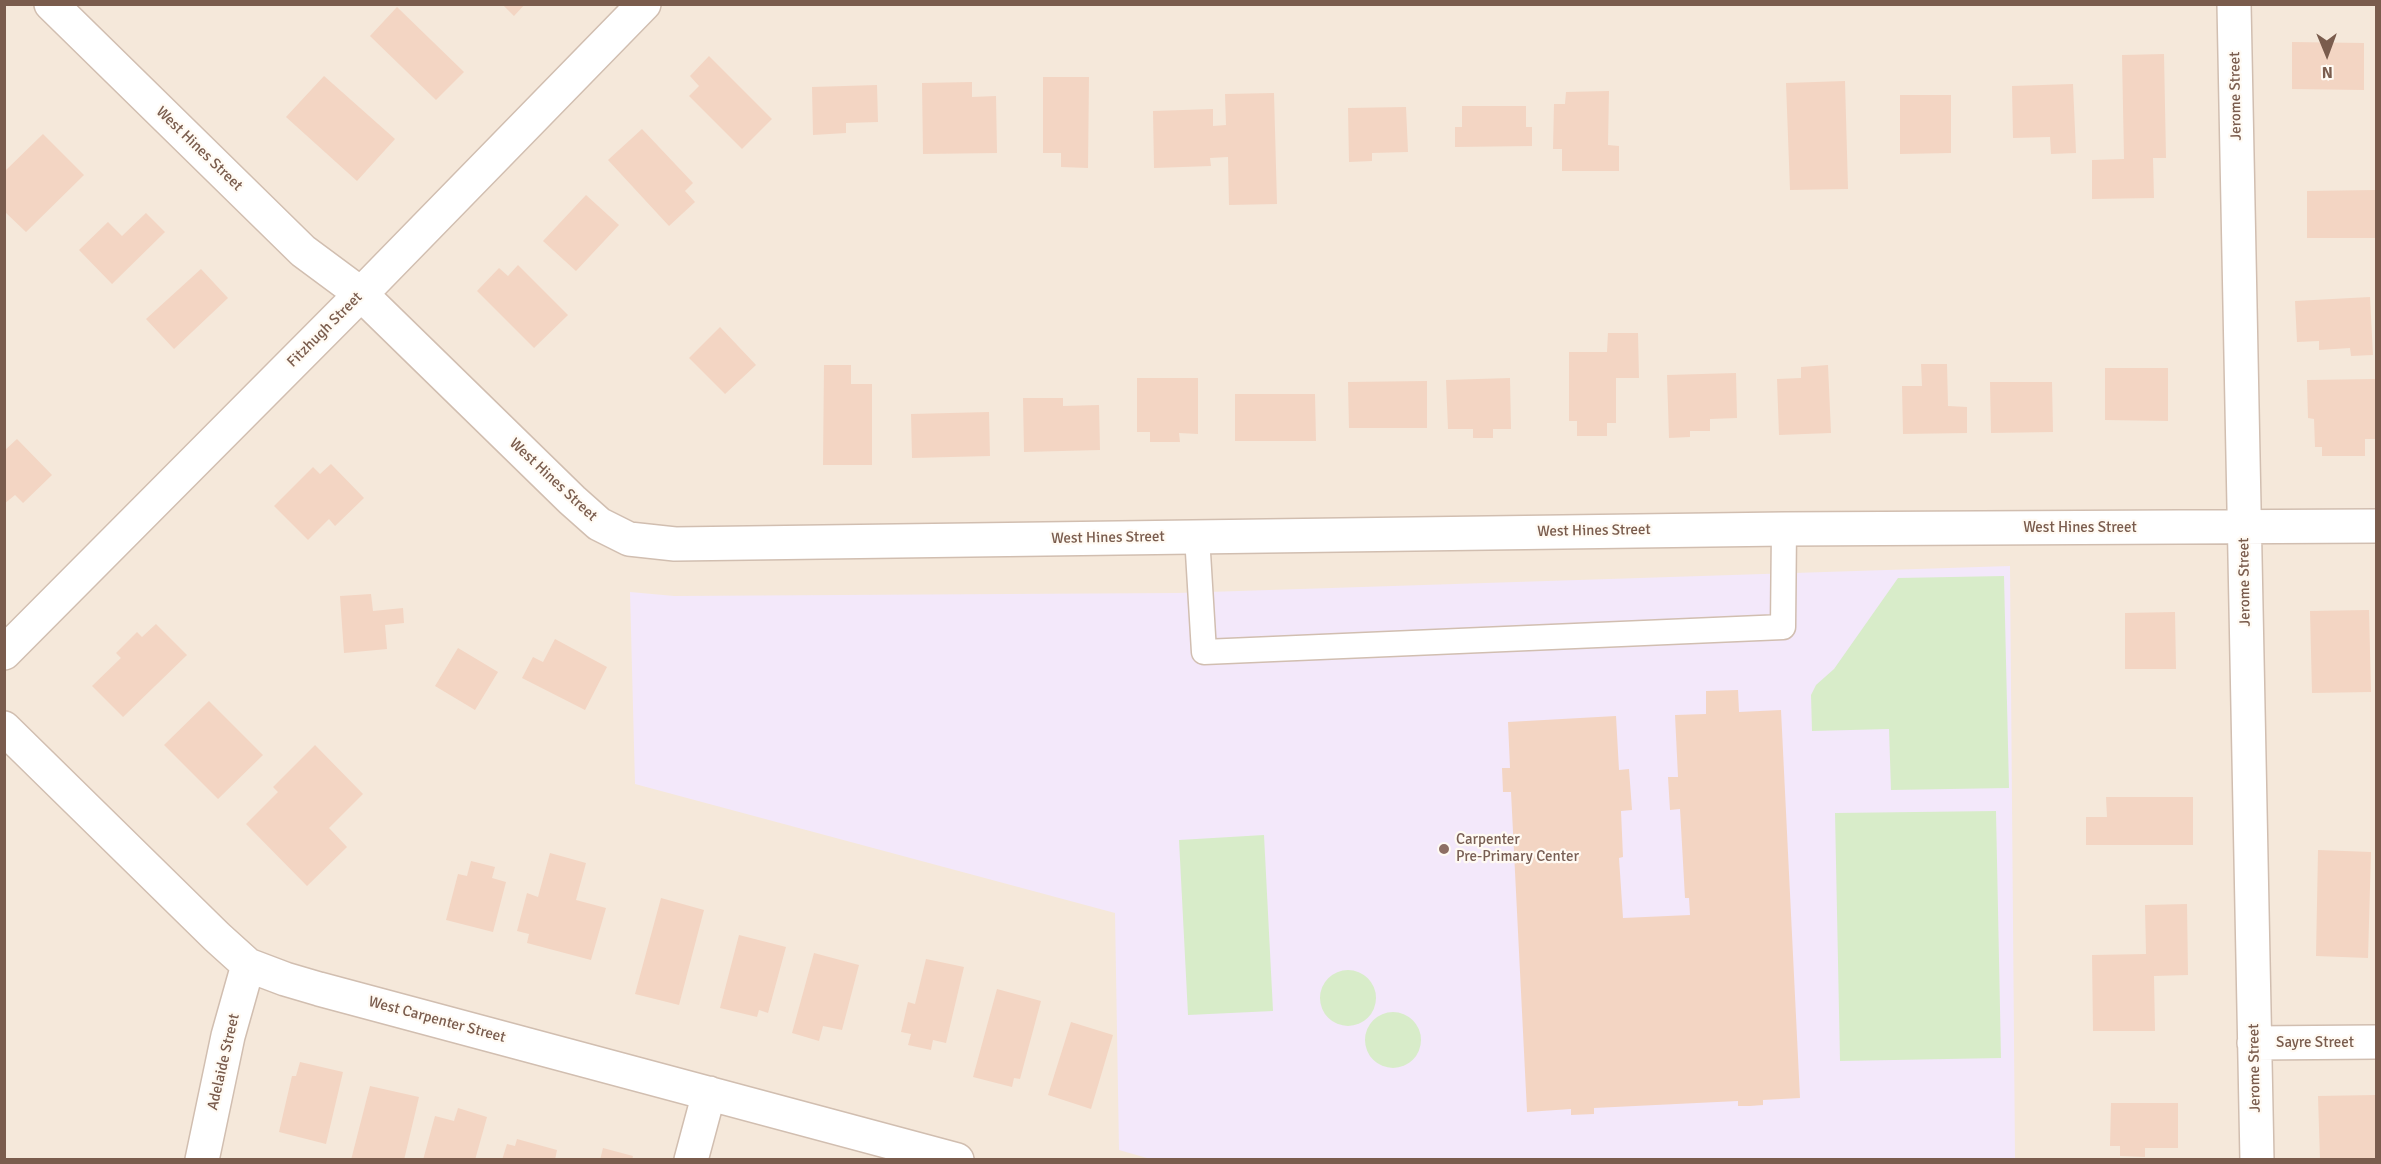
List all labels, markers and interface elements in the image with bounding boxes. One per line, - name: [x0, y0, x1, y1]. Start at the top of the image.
- north arrow: [2297, 24, 2357, 84]
- street label: Jerome Street: [2226, 51, 2246, 141]
- text: N: [2322, 62, 2333, 82]
- street label: West Hines Street: [152, 103, 246, 195]
- street label: Fitzhugh Street: [284, 289, 366, 371]
- street label: West Hines Street: [505, 435, 601, 525]
- street label: West Hines Street: [2023, 519, 2137, 537]
- street label: West Hines Street: [1537, 521, 1651, 541]
- street label: West Hines Street: [1051, 528, 1165, 548]
- street label: Jerome Street: [2235, 537, 2255, 627]
- place label: Carpenter Pre-Primary Center: [1456, 831, 1579, 866]
- marker: Carpenter Pre-Primary Center: [1437, 842, 1451, 856]
- street label: West Carpenter Street: [367, 993, 507, 1047]
- street label: Adelaide Street: [204, 1012, 244, 1112]
- street label: Jerome Street: [2245, 1023, 2265, 1113]
- street label: Sayre Street: [2276, 1034, 2354, 1052]

